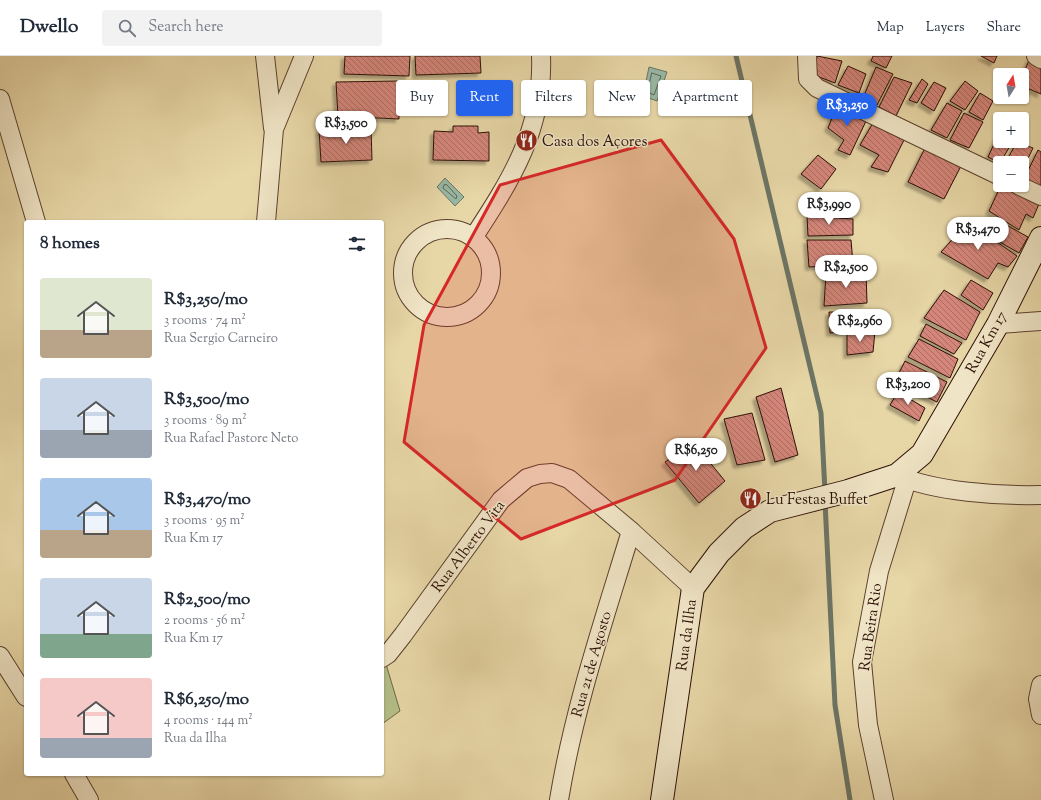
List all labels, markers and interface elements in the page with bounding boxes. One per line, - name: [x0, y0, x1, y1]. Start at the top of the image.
- search box: [102, 10, 382, 46]
- text: Dwello: [20, 14, 78, 41]
- icon: search: [116, 17, 138, 39]
- text: Search here: [148, 17, 224, 38]
- text: Map: [877, 18, 904, 38]
- text: Layers: [926, 18, 964, 38]
- text: Share: [986, 18, 1021, 38]
- north arrow: [993, 68, 1029, 104]
- map controls: [993, 68, 1029, 192]
- chip: Buy: [396, 80, 448, 116]
- chip: Rent: [456, 80, 513, 116]
- chip: Filters: [521, 80, 586, 116]
- chip: New: [594, 80, 650, 116]
- chip: Apartment: [658, 80, 752, 116]
- pin: R$3,250: [810, 93, 884, 127]
- text: R$3,250: [826, 97, 868, 115]
- pin: R$3,500: [309, 111, 383, 145]
- button: +: [993, 112, 1029, 148]
- text: R$3,500: [324, 115, 368, 133]
- restaurant icon: Casa dos Açores: [514, 128, 540, 154]
- place label: Casa dos Açores: [542, 132, 647, 153]
- button: −: [993, 156, 1029, 192]
- pin: R$3,990: [792, 192, 866, 226]
- text: R$3,990: [807, 196, 851, 214]
- pin: R$3,470: [941, 217, 1015, 251]
- text: R$3,470: [956, 221, 1000, 239]
- text: 8 homes: [40, 232, 100, 256]
- icon: filters: [346, 233, 368, 255]
- pin: R$2,500: [809, 255, 883, 289]
- text: R$2,500: [824, 259, 868, 277]
- text: R$3,250/mo: [164, 288, 248, 312]
- icon: home: [72, 294, 120, 342]
- street label: Rua Km 17: [962, 307, 1013, 378]
- pin: R$2,960: [823, 309, 897, 343]
- text: 3 rooms · 74 m²: [164, 312, 246, 330]
- text: R$2,960: [838, 313, 883, 331]
- text: Rua Sergio Carneiro: [164, 330, 278, 348]
- pin: R$3,200: [871, 372, 945, 406]
- text: R$3,200: [886, 376, 930, 394]
- text: R$3,500/mo: [164, 388, 249, 412]
- icon: home: [72, 394, 120, 442]
- text: 3 rooms · 89 m²: [164, 412, 247, 430]
- text: Rua Rafael Pastore Neto: [164, 430, 298, 448]
- pin: R$6,250: [659, 438, 733, 472]
- text: R$6,250: [674, 442, 718, 460]
- restaurant icon: Lu Festas Buffet: [737, 486, 763, 512]
- text: R$3,470/mo: [164, 488, 251, 512]
- place label: Lu Festas Buffet: [766, 490, 868, 511]
- icon: home: [72, 494, 120, 542]
- street label: Rua Alberto Vita: [428, 496, 511, 597]
- text: 3 rooms · 95 m²: [164, 512, 245, 530]
- text: Rua Km 17: [164, 530, 223, 548]
- street label: Rua Beira Rio: [855, 582, 888, 673]
- text: R$2,500/mo: [164, 588, 250, 612]
- icon: home: [72, 594, 120, 642]
- street label: Rua da Ilha: [672, 598, 703, 673]
- street label: Rua 21 de Agosto: [567, 609, 618, 720]
- text: 2 rooms · 56 m²: [164, 612, 245, 630]
- text: Rua Km 17: [164, 630, 223, 648]
- text: R$6,250/mo: [164, 688, 249, 712]
- icon: home: [72, 694, 120, 742]
- text: 4 rooms · 144 m²: [164, 712, 253, 730]
- text: Rua da Ilha: [164, 730, 227, 748]

